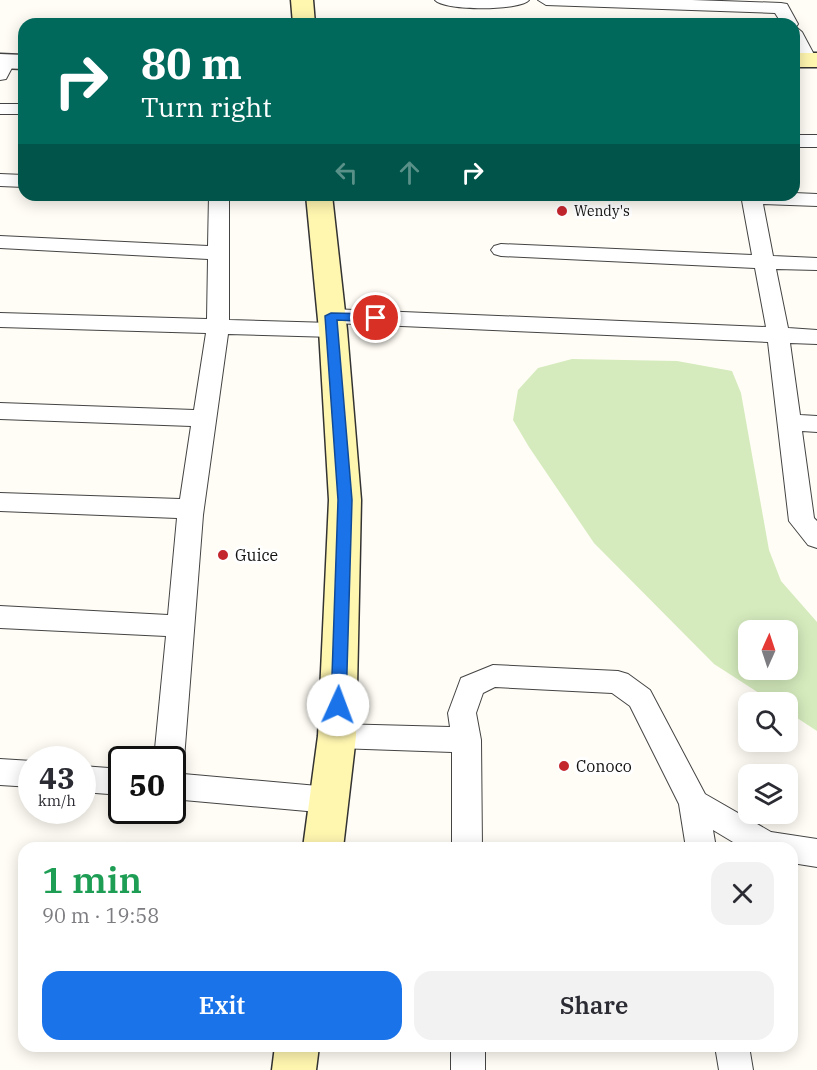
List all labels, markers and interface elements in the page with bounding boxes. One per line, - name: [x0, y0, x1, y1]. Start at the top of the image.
- text: 80 m: [141, 36, 242, 91]
- icon: right: [42, 42, 120, 120]
- text: Turn right: [141, 89, 272, 124]
- icon: left: [330, 156, 363, 189]
- icon: ahead: [393, 156, 426, 189]
- icon: right: [456, 156, 489, 189]
- place label: Wendy's: [574, 202, 630, 220]
- marker: Wendy's: [555, 204, 569, 218]
- pin: [350, 292, 401, 343]
- icon: arrive: [359, 301, 392, 334]
- place label: Guice: [235, 545, 278, 565]
- marker: Guice: [216, 548, 230, 562]
- north arrow: [738, 620, 798, 680]
- map controls: [738, 620, 798, 824]
- position arrow: [306, 673, 370, 737]
- button: search: [738, 692, 798, 752]
- speed limit sign: 50: [108, 746, 186, 824]
- place label: Conoco: [576, 756, 632, 776]
- text: 43: [39, 758, 75, 797]
- marker: Conoco: [557, 759, 571, 773]
- button: layers: [738, 764, 798, 824]
- text: km/h: [38, 791, 76, 810]
- text: 1 min: [42, 856, 142, 903]
- button: close: [711, 862, 774, 925]
- text: 90 m · 19:58: [42, 902, 159, 929]
- button: Exit: [42, 971, 402, 1040]
- button: Share: [414, 971, 774, 1040]

